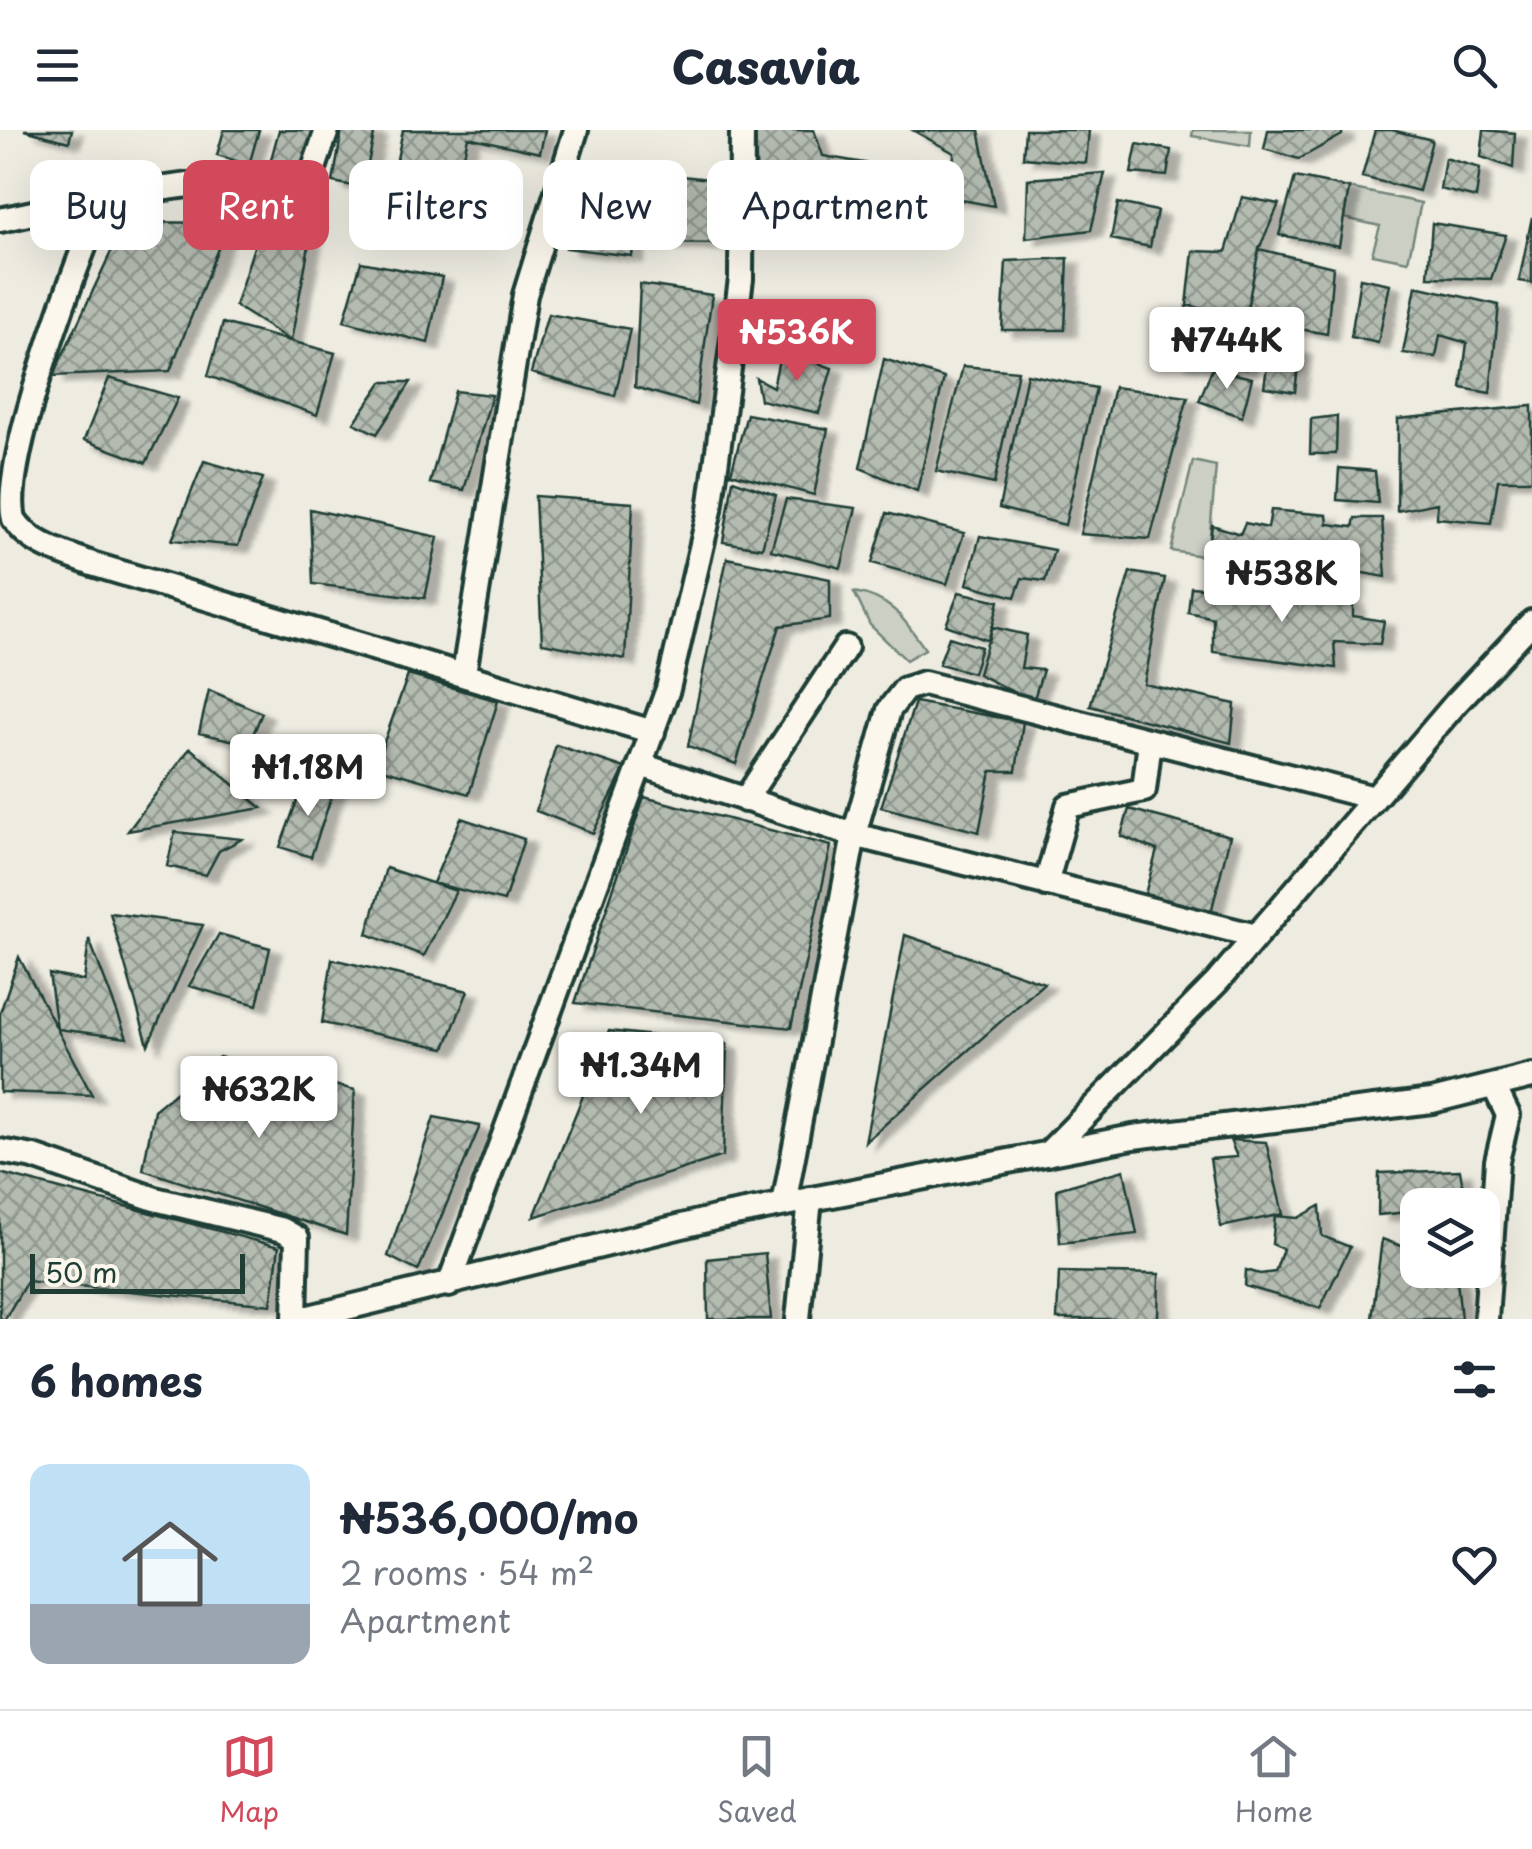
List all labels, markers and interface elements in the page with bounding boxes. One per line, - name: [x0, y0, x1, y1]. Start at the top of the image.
- text: Casavia: [672, 31, 860, 99]
- icon: menu: [30, 38, 85, 93]
- icon: search: [1447, 38, 1502, 93]
- chip: Buy: [30, 160, 163, 250]
- chip: Rent: [183, 160, 329, 250]
- chip: Filters: [349, 160, 523, 250]
- chip: New: [543, 160, 687, 250]
- chip: Apartment: [707, 160, 964, 250]
- pin: ₦536K: [727, 299, 867, 384]
- text: ₦536K: [740, 307, 854, 355]
- pin: ₦744K: [1157, 307, 1297, 392]
- text: ₦744K: [1171, 315, 1283, 363]
- pin: ₦538K: [1212, 540, 1352, 625]
- text: ₦538K: [1226, 548, 1338, 596]
- pin: ₦1.18M: [227, 734, 389, 819]
- text: ₦1.18M: [252, 742, 364, 790]
- pin: ₦1.34M: [560, 1032, 722, 1117]
- text: ₦1.34M: [580, 1040, 702, 1088]
- pin: ₦632K: [189, 1056, 329, 1141]
- text: ₦632K: [202, 1064, 316, 1112]
- map controls: [1400, 1188, 1500, 1288]
- button: layers: [1400, 1188, 1500, 1288]
- scale bar: [30, 1249, 245, 1294]
- text: 50 m: [45, 1250, 118, 1293]
- text: 6 homes: [30, 1348, 203, 1411]
- icon: filters: [1447, 1352, 1502, 1407]
- text: ₦536,000/mo: [340, 1485, 638, 1548]
- icon: home: [110, 1504, 230, 1624]
- icon: heart: [1447, 1537, 1502, 1592]
- text: 2 rooms · 54 m²: [340, 1548, 594, 1596]
- text: Apartment: [340, 1596, 511, 1644]
- tab: Map: [219, 1729, 279, 1832]
- tab: Saved: [717, 1729, 797, 1832]
- tab: Home: [1235, 1729, 1313, 1832]

